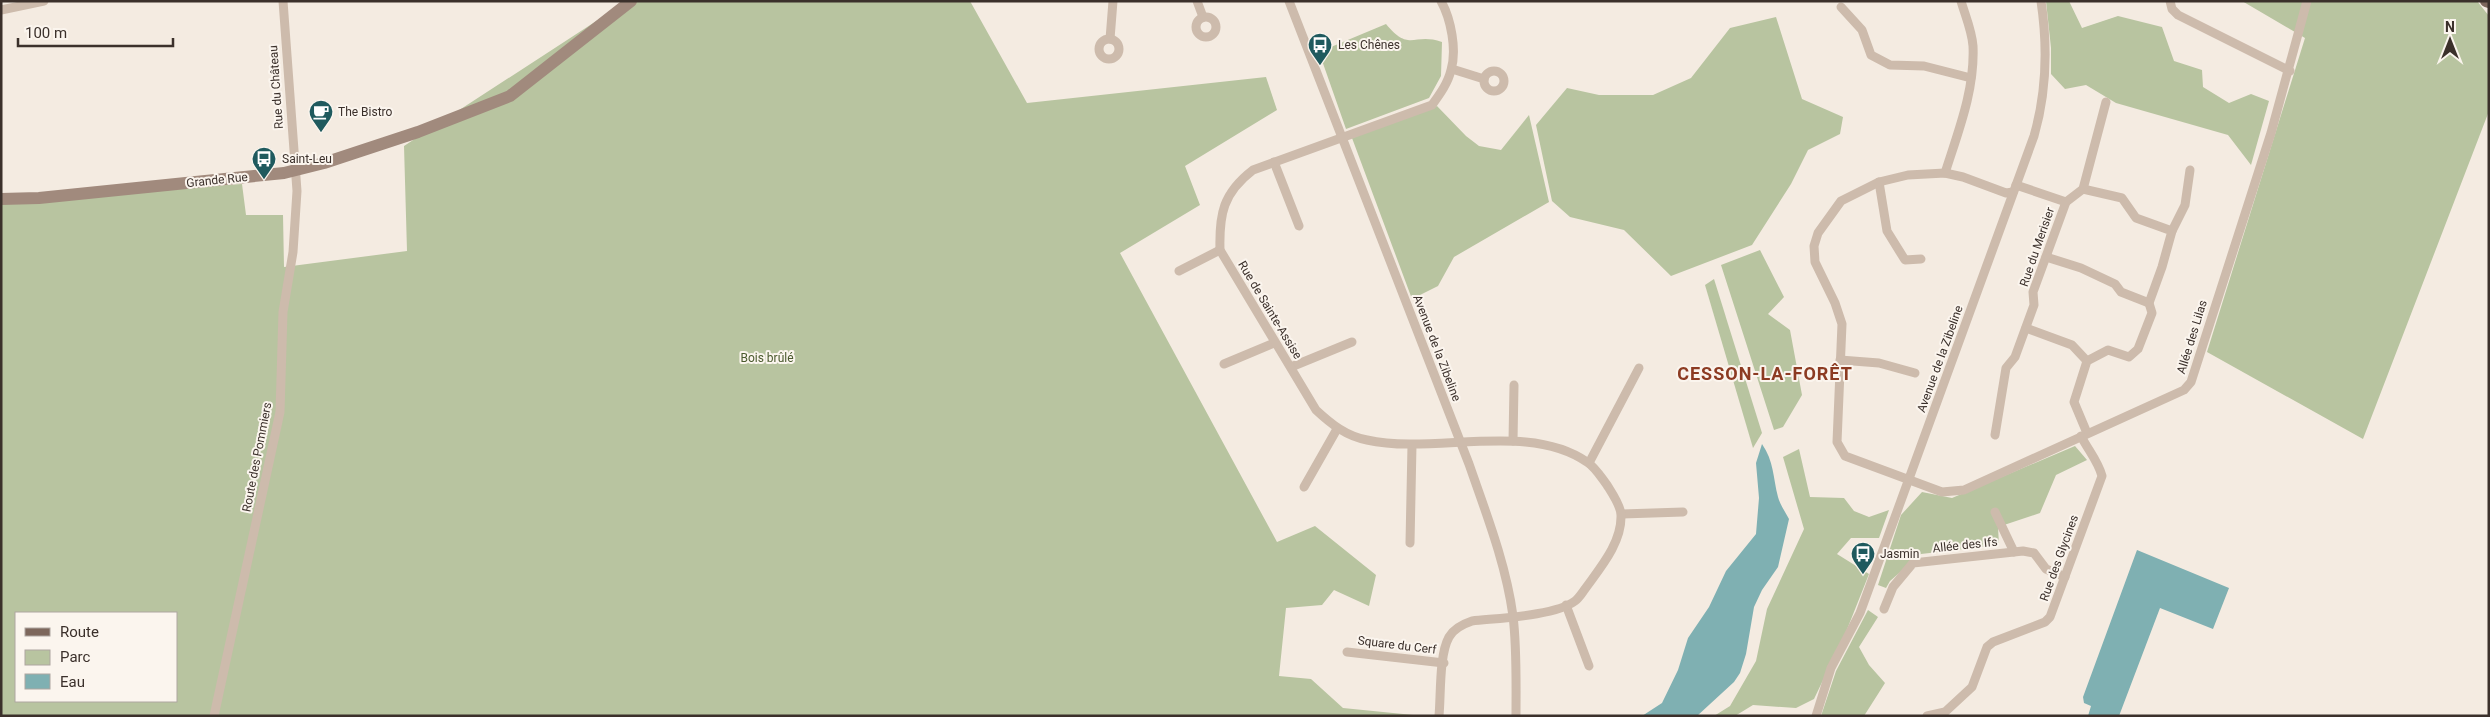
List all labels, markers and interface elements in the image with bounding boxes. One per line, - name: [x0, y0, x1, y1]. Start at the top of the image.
- scale bar: [18, 15, 172, 47]
- north arrow: [2425, 15, 2475, 65]
- text: N: [2445, 19, 2455, 35]
- text: 100 m: [25, 24, 67, 42]
- bus stop icon: Les Chênes: [1307, 32, 1333, 66]
- place label: Les Chênes: [1338, 38, 1400, 52]
- street label: Rue du Château: [266, 45, 286, 129]
- cafe icon: The Bistro: [308, 99, 334, 133]
- place label: The Bistro: [338, 105, 393, 119]
- bus stop icon: Saint-Leu: [251, 146, 277, 180]
- place label: Saint-Leu: [282, 152, 332, 166]
- street label: Grande Rue: [186, 170, 248, 190]
- street label: Rue du Merisier: [2017, 205, 2057, 289]
- street label: Rue de Sainte-Assise: [1235, 258, 1305, 362]
- street label: Avenue de la Zibeline: [1410, 293, 1464, 403]
- street label: Allée des Lilas: [2174, 298, 2210, 376]
- street label: Avenue de la Zibeline: [1914, 304, 1966, 414]
- park label: Bois brûlé: [740, 351, 794, 365]
- district label: CESSON-LA-FORÊT: [1677, 363, 1853, 384]
- street label: Route des Pommiers: [240, 401, 274, 513]
- street label: Rue des Glycines: [2037, 513, 2081, 603]
- street label: Allée des Ifs: [1932, 535, 1998, 555]
- bus stop icon: Jasmin: [1850, 541, 1876, 575]
- place label: Jasmin: [1880, 547, 1919, 561]
- legend: [15, 612, 178, 702]
- text: Route: [60, 623, 99, 641]
- street label: Square du Cerf: [1357, 633, 1438, 657]
- text: Parc: [60, 648, 90, 666]
- text: Eau: [60, 673, 85, 691]

